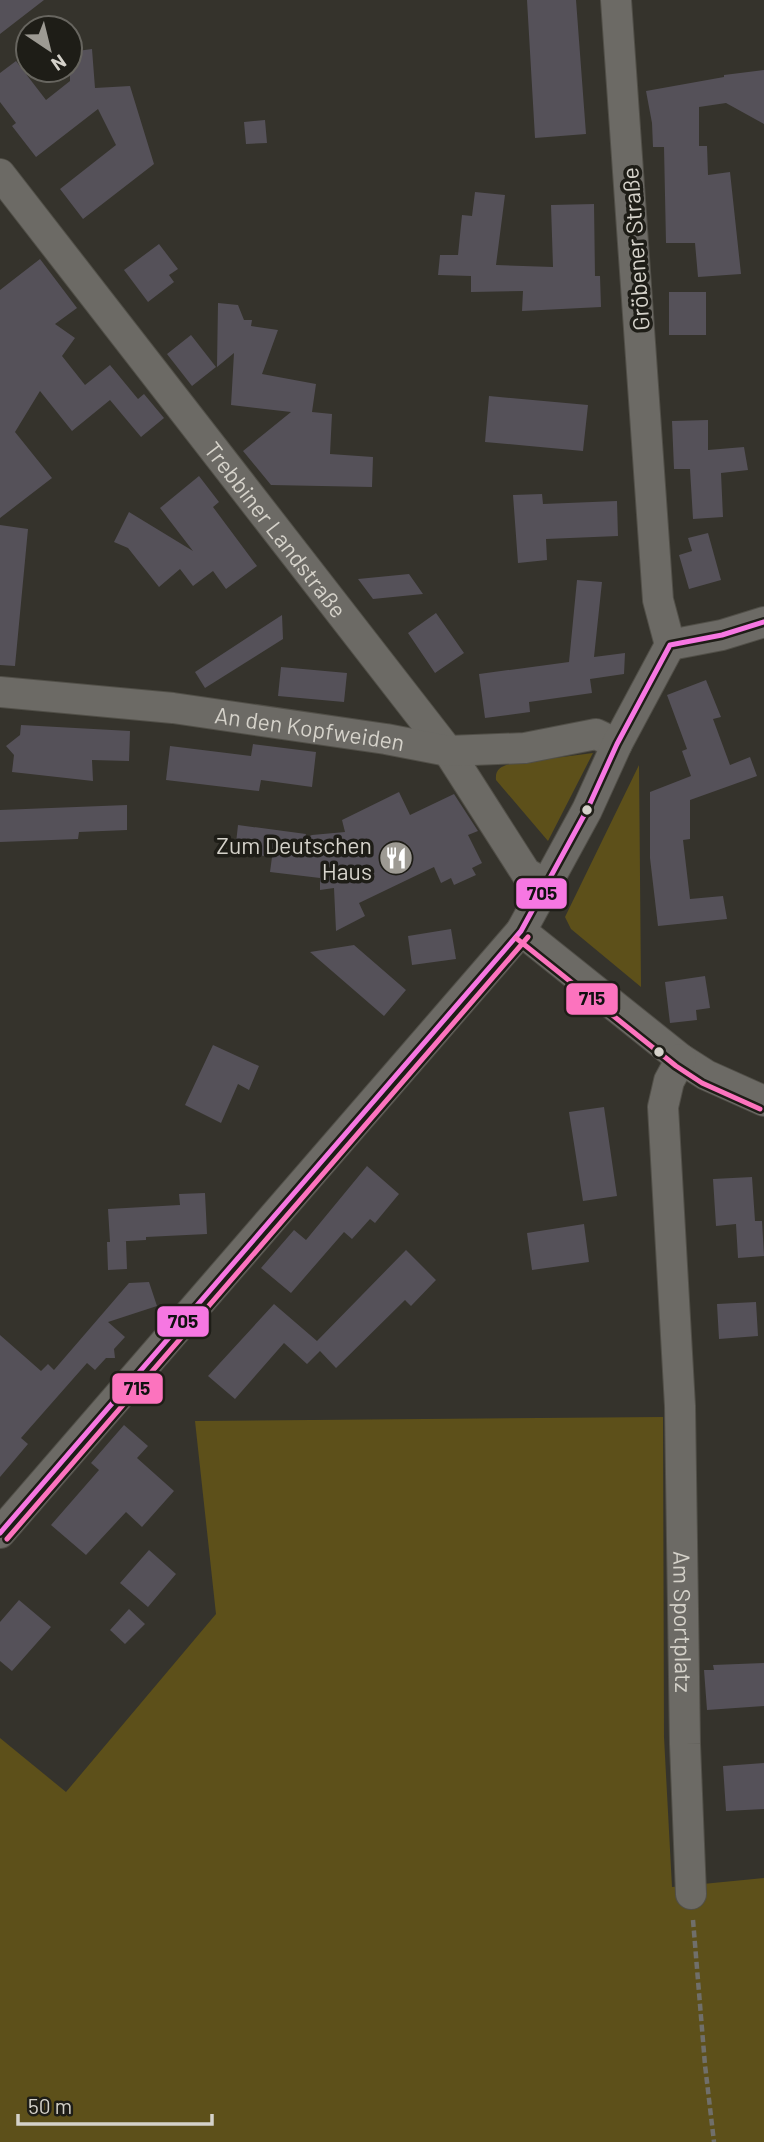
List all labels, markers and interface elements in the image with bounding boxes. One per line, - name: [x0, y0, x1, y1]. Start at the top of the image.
- north arrow: [14, 14, 84, 84]
- text: N: [47, 50, 71, 76]
- street label: Gröbener Straße: [615, 166, 655, 332]
- street label: Trebbiner Landstraße: [199, 436, 353, 623]
- street label: An den Kopfweiden: [213, 700, 407, 756]
- unlabelled marker: [580, 803, 594, 817]
- place label: Zum Deutschen Haus: [216, 831, 372, 885]
- restaurant icon: Zum Deutschen Haus: [377, 839, 415, 877]
- line badge: 705: [515, 877, 568, 910]
- text: 705: [527, 881, 557, 904]
- line badge: 715: [565, 982, 619, 1016]
- text: 715: [579, 986, 605, 1009]
- unlabelled marker: [652, 1045, 666, 1059]
- line badge: 705: [156, 1305, 210, 1338]
- text: 705: [168, 1309, 198, 1332]
- line badge: 715: [111, 1372, 164, 1405]
- text: 715: [124, 1376, 150, 1399]
- street label: Am Sportplatz: [668, 1551, 698, 1693]
- scale bar: [18, 2082, 212, 2126]
- text: 50 m: [28, 2093, 72, 2118]

